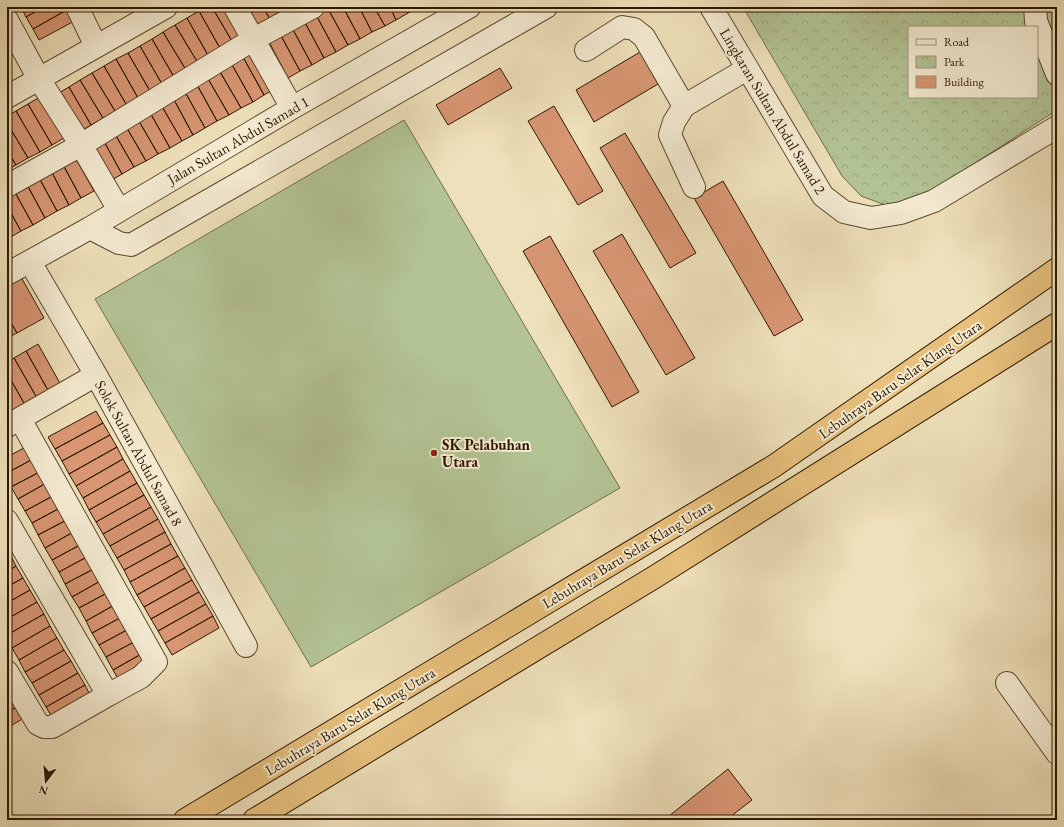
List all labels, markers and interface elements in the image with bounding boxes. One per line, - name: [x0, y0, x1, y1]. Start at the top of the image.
- street label: Lingkaran Sultan Abdul Samad 2: [716, 24, 831, 198]
- legend: [908, 26, 1038, 98]
- text: Road: [944, 34, 970, 50]
- text: Park: [944, 54, 965, 70]
- text: Building: [944, 74, 985, 90]
- street label: Jalan Sultan Abdul Samad 1: [162, 92, 312, 189]
- street label: Lebuhraya Baru Selat Klang Utara: [815, 315, 985, 443]
- street label: Solok Sultan Abdul Samad 8: [91, 377, 187, 529]
- place label: SK Pelabuhan Utara: [442, 435, 531, 471]
- marker: SK Pelabuhan Utara: [429, 448, 439, 458]
- street label: Lebuhraya Baru Selat Klang Utara: [539, 496, 715, 612]
- street label: Lebuhraya Baru Selat Klang Utara: [262, 663, 438, 779]
- north arrow: [26, 761, 66, 801]
- text: N: [37, 783, 49, 799]

